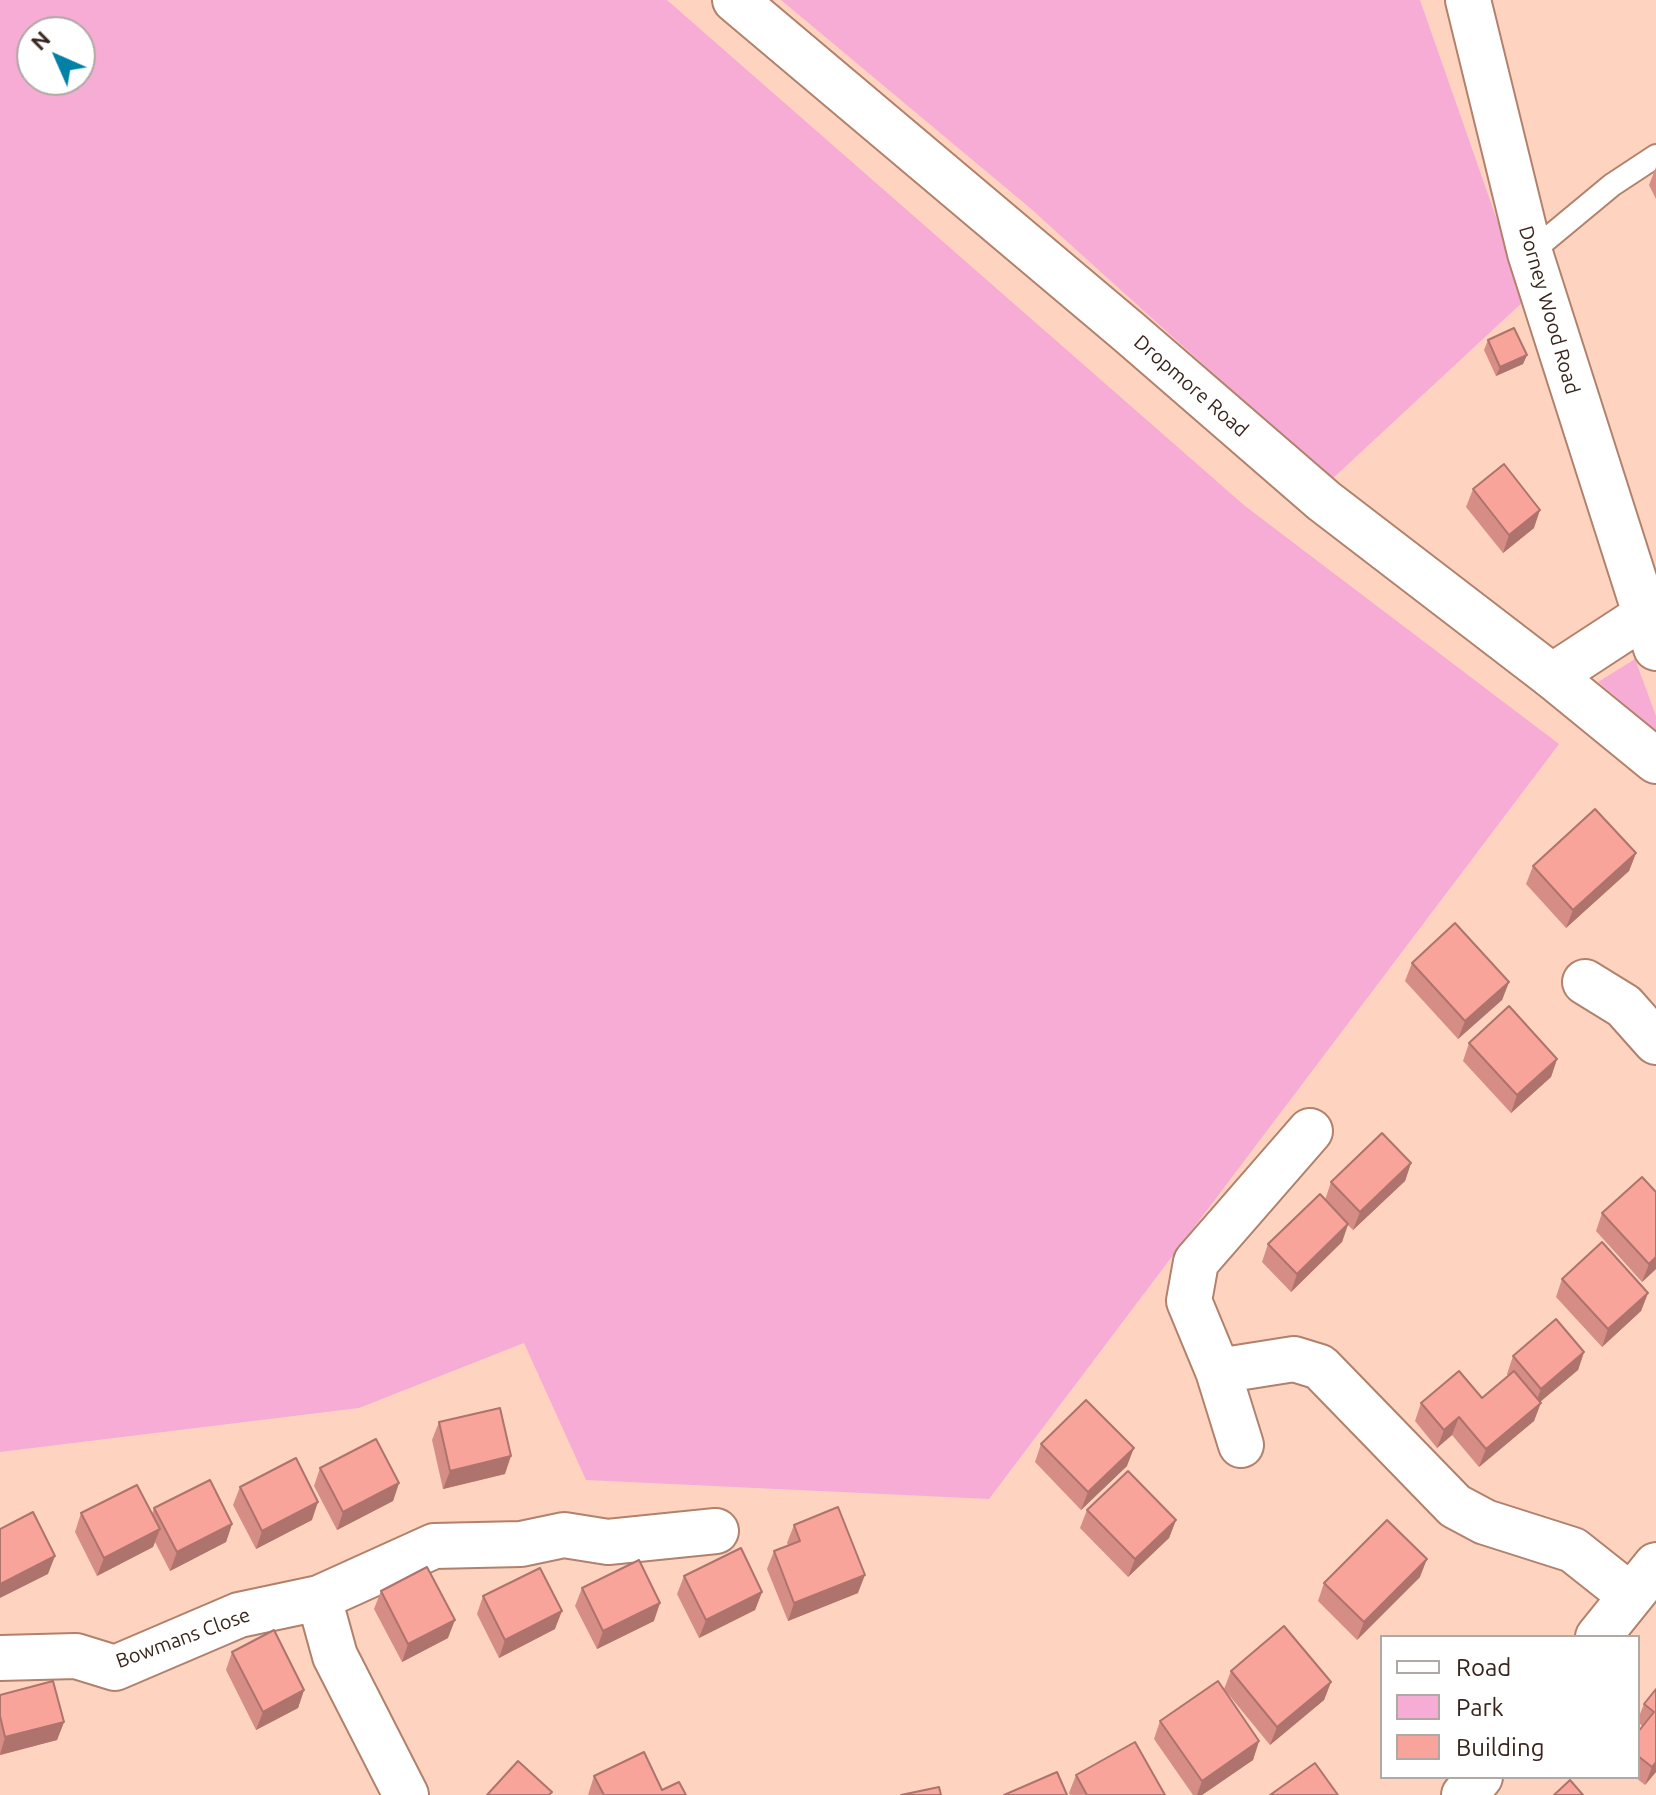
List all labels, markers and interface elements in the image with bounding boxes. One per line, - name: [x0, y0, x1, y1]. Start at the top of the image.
- north arrow: [16, 16, 96, 96]
- text: N: [25, 25, 55, 55]
- street label: Dorney Wood Road: [1513, 223, 1585, 397]
- street label: Dropmore Road: [1129, 330, 1253, 442]
- street label: Bowmans Close: [113, 1603, 253, 1673]
- legend: [1380, 1635, 1640, 1779]
- text: Road: [1456, 1654, 1511, 1681]
- text: Park: [1456, 1694, 1504, 1721]
- text: Building: [1456, 1734, 1544, 1761]

